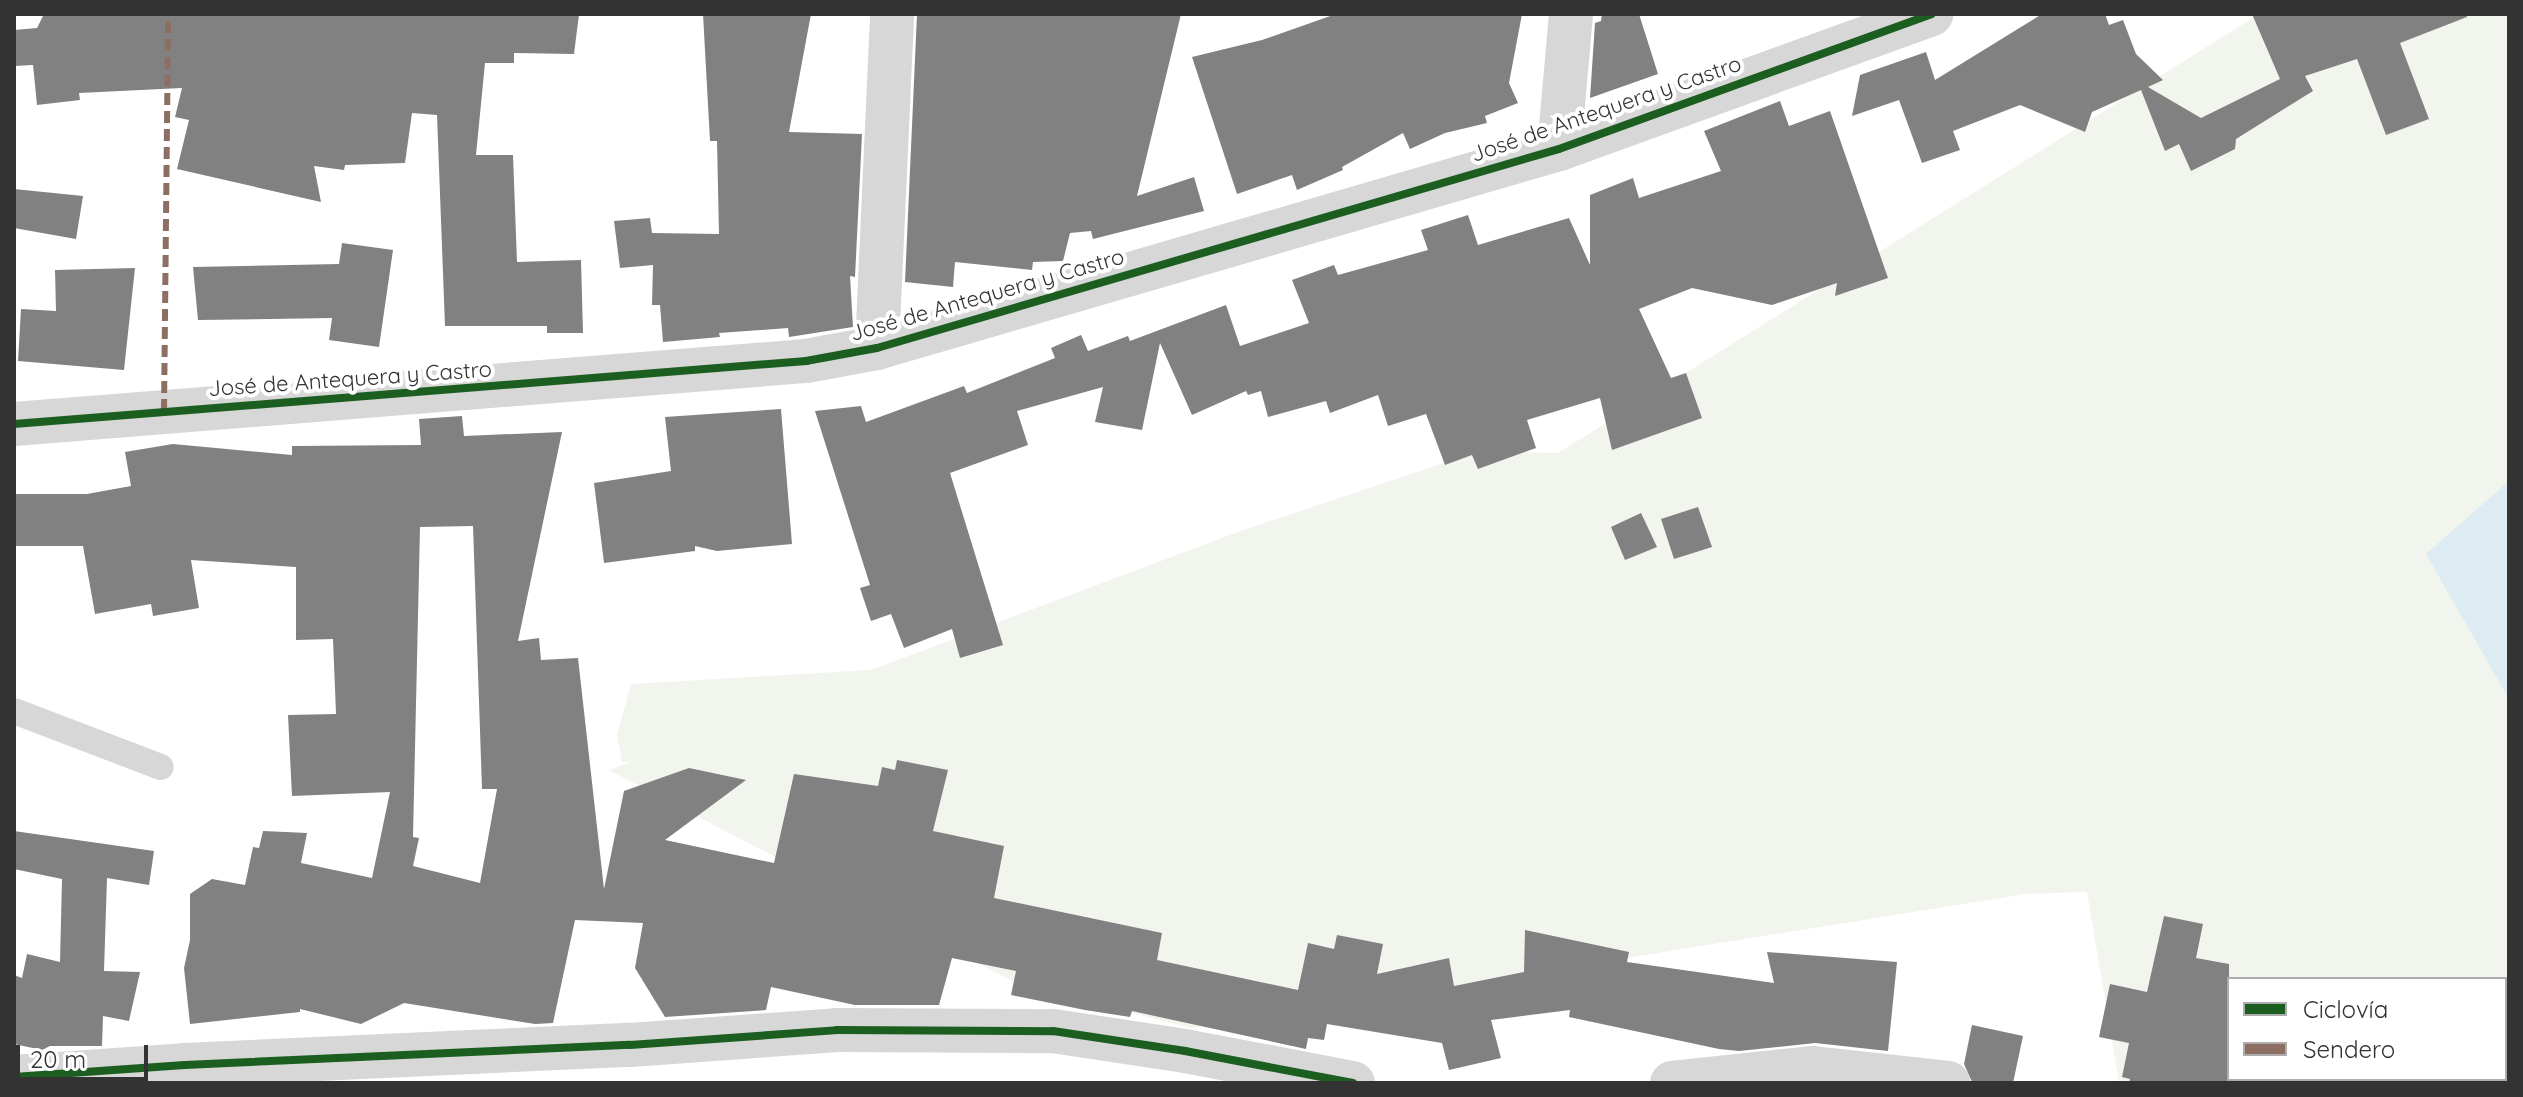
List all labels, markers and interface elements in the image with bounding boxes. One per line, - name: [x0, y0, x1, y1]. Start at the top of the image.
- street label: José de Antequera y Castro: [1467, 50, 1745, 168]
- street label: José de Antequera y Castro: [847, 243, 1127, 347]
- street label: José de Antequera y Castro: [207, 356, 493, 402]
- legend: [2227, 977, 2507, 1081]
- text: Ciclovía: [2303, 994, 2388, 1024]
- scale bar: [20, 1029, 152, 1079]
- text: Sendero: [2303, 1034, 2395, 1064]
- text: 20 m: [30, 1044, 86, 1074]

